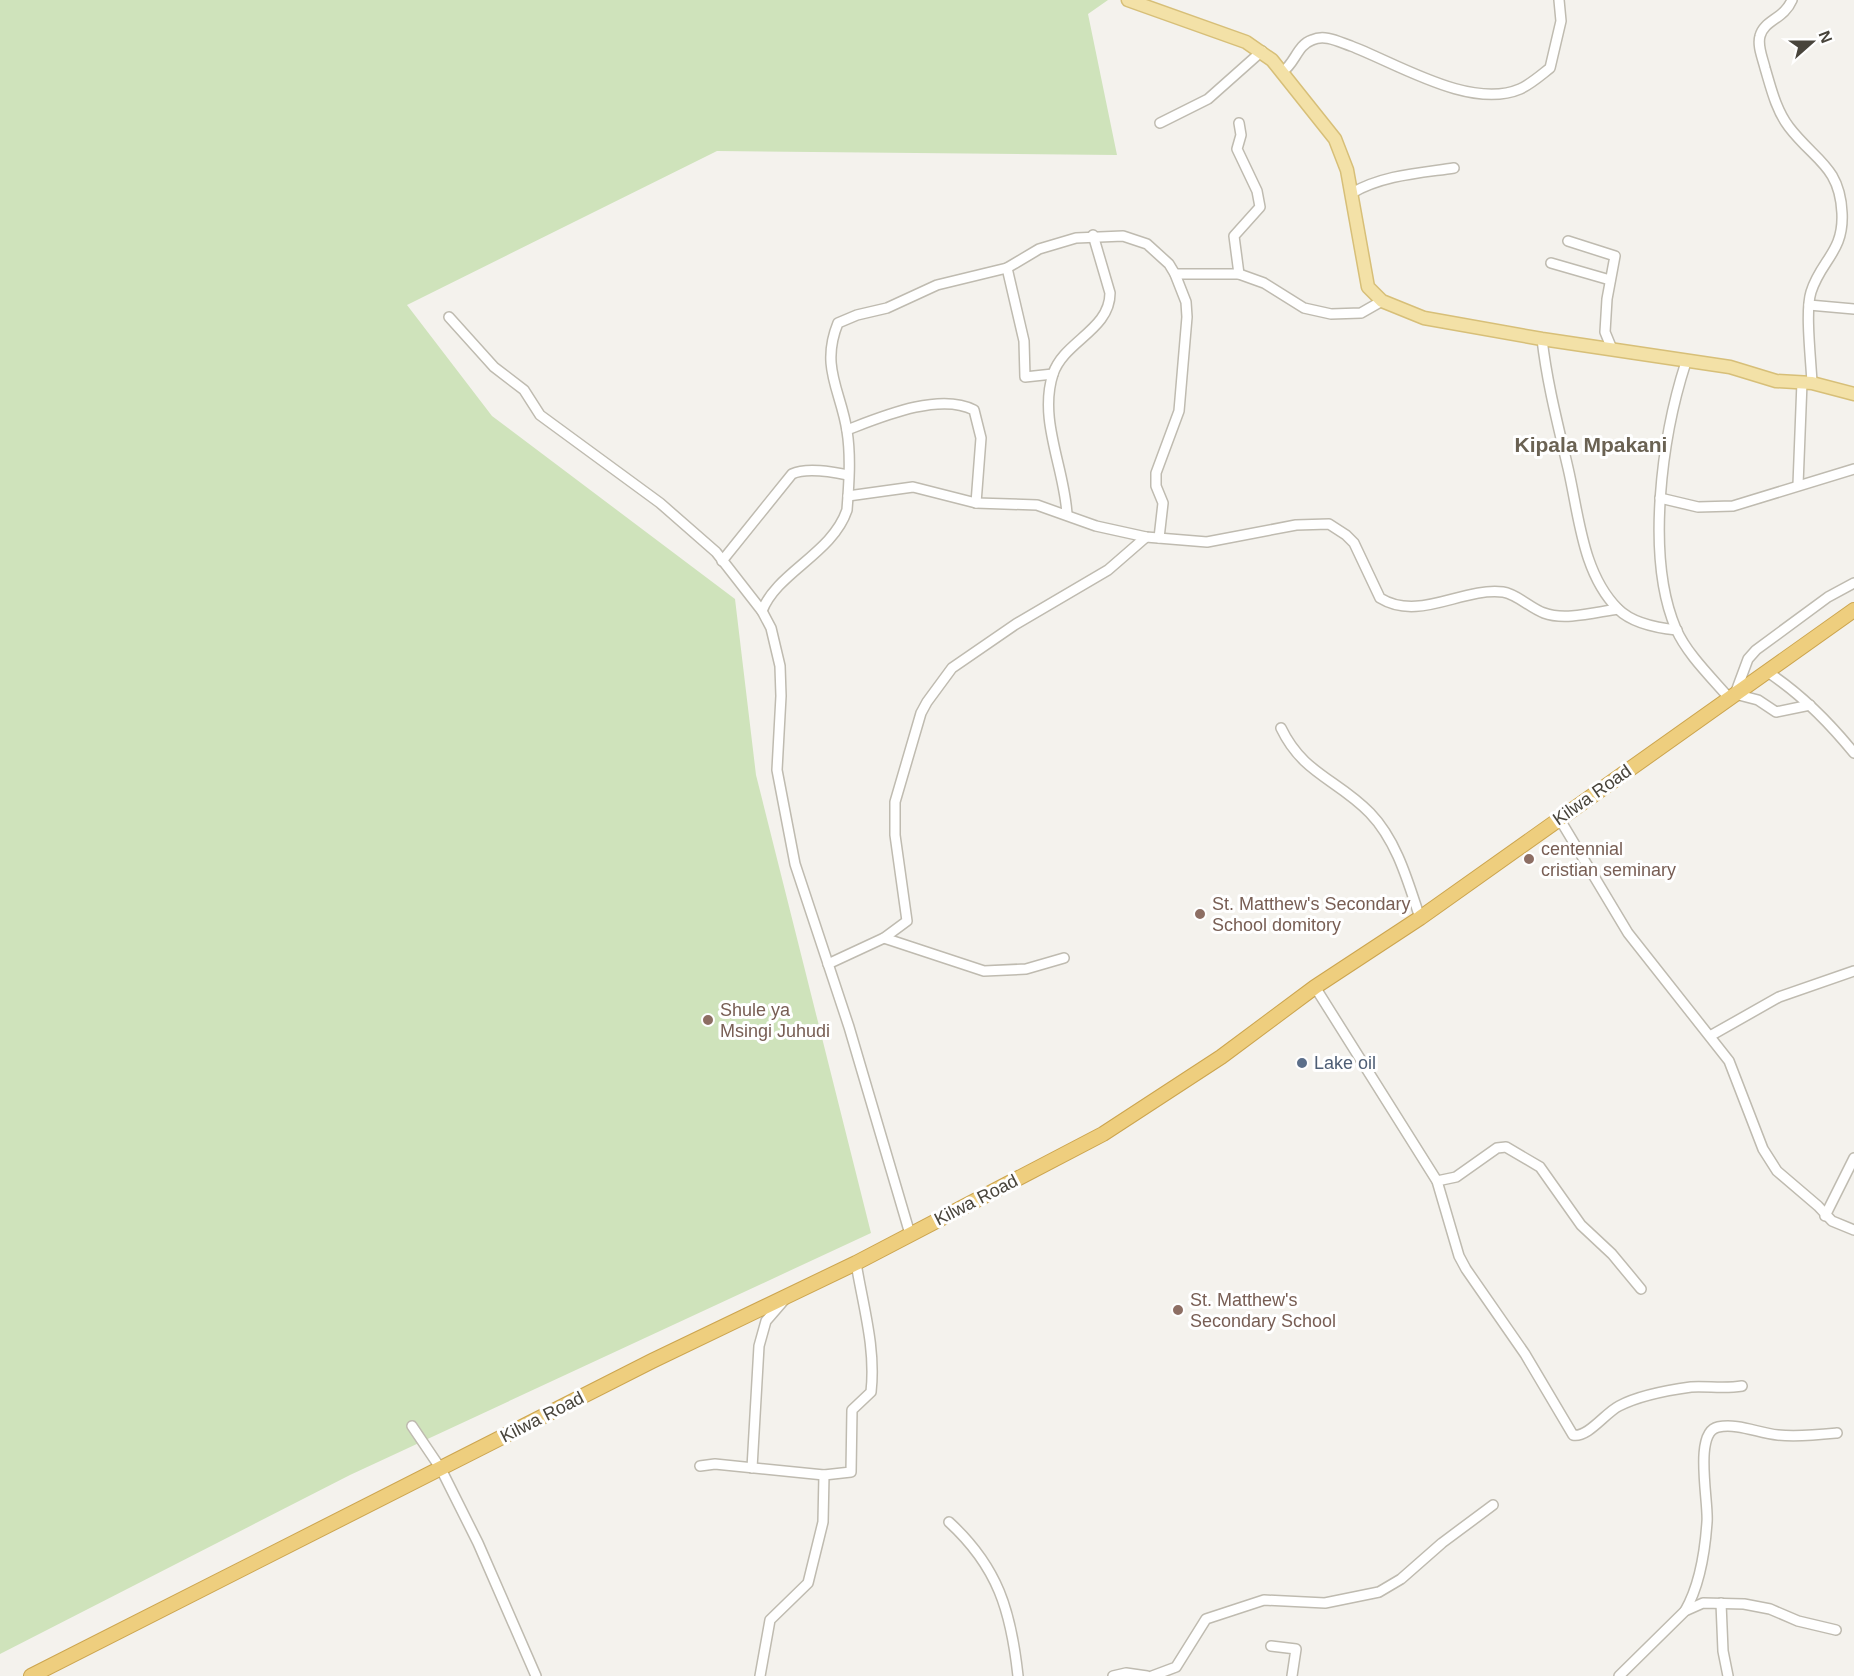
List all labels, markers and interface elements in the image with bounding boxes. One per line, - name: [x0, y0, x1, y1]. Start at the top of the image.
- north arrow: [1782, 12, 1842, 72]
- text: N: [1816, 28, 1836, 45]
- district label: Kipala Mpakani: [1515, 433, 1667, 456]
- street label: Kilwa Road: [1549, 761, 1635, 829]
- place label: centennial cristian seminary: [1541, 839, 1676, 880]
- marker: centennial cristian seminary: [1522, 852, 1536, 866]
- place label: St. Matthew's Secondary School domitory: [1212, 894, 1411, 935]
- marker: St. Matthew's Secondary School domitory: [1193, 907, 1207, 921]
- place label: Shule ya Msingi Juhudi: [720, 1000, 830, 1041]
- marker: Shule ya Msingi Juhudi: [701, 1013, 715, 1027]
- place label: Lake oil: [1314, 1053, 1376, 1073]
- marker: Lake oil: [1295, 1056, 1309, 1070]
- street label: Kilwa Road: [931, 1170, 1021, 1230]
- place label: St. Matthew's Secondary School: [1190, 1290, 1336, 1331]
- marker: St. Matthew's Secondary School: [1171, 1303, 1185, 1317]
- street label: Kilwa Road: [497, 1387, 587, 1447]

